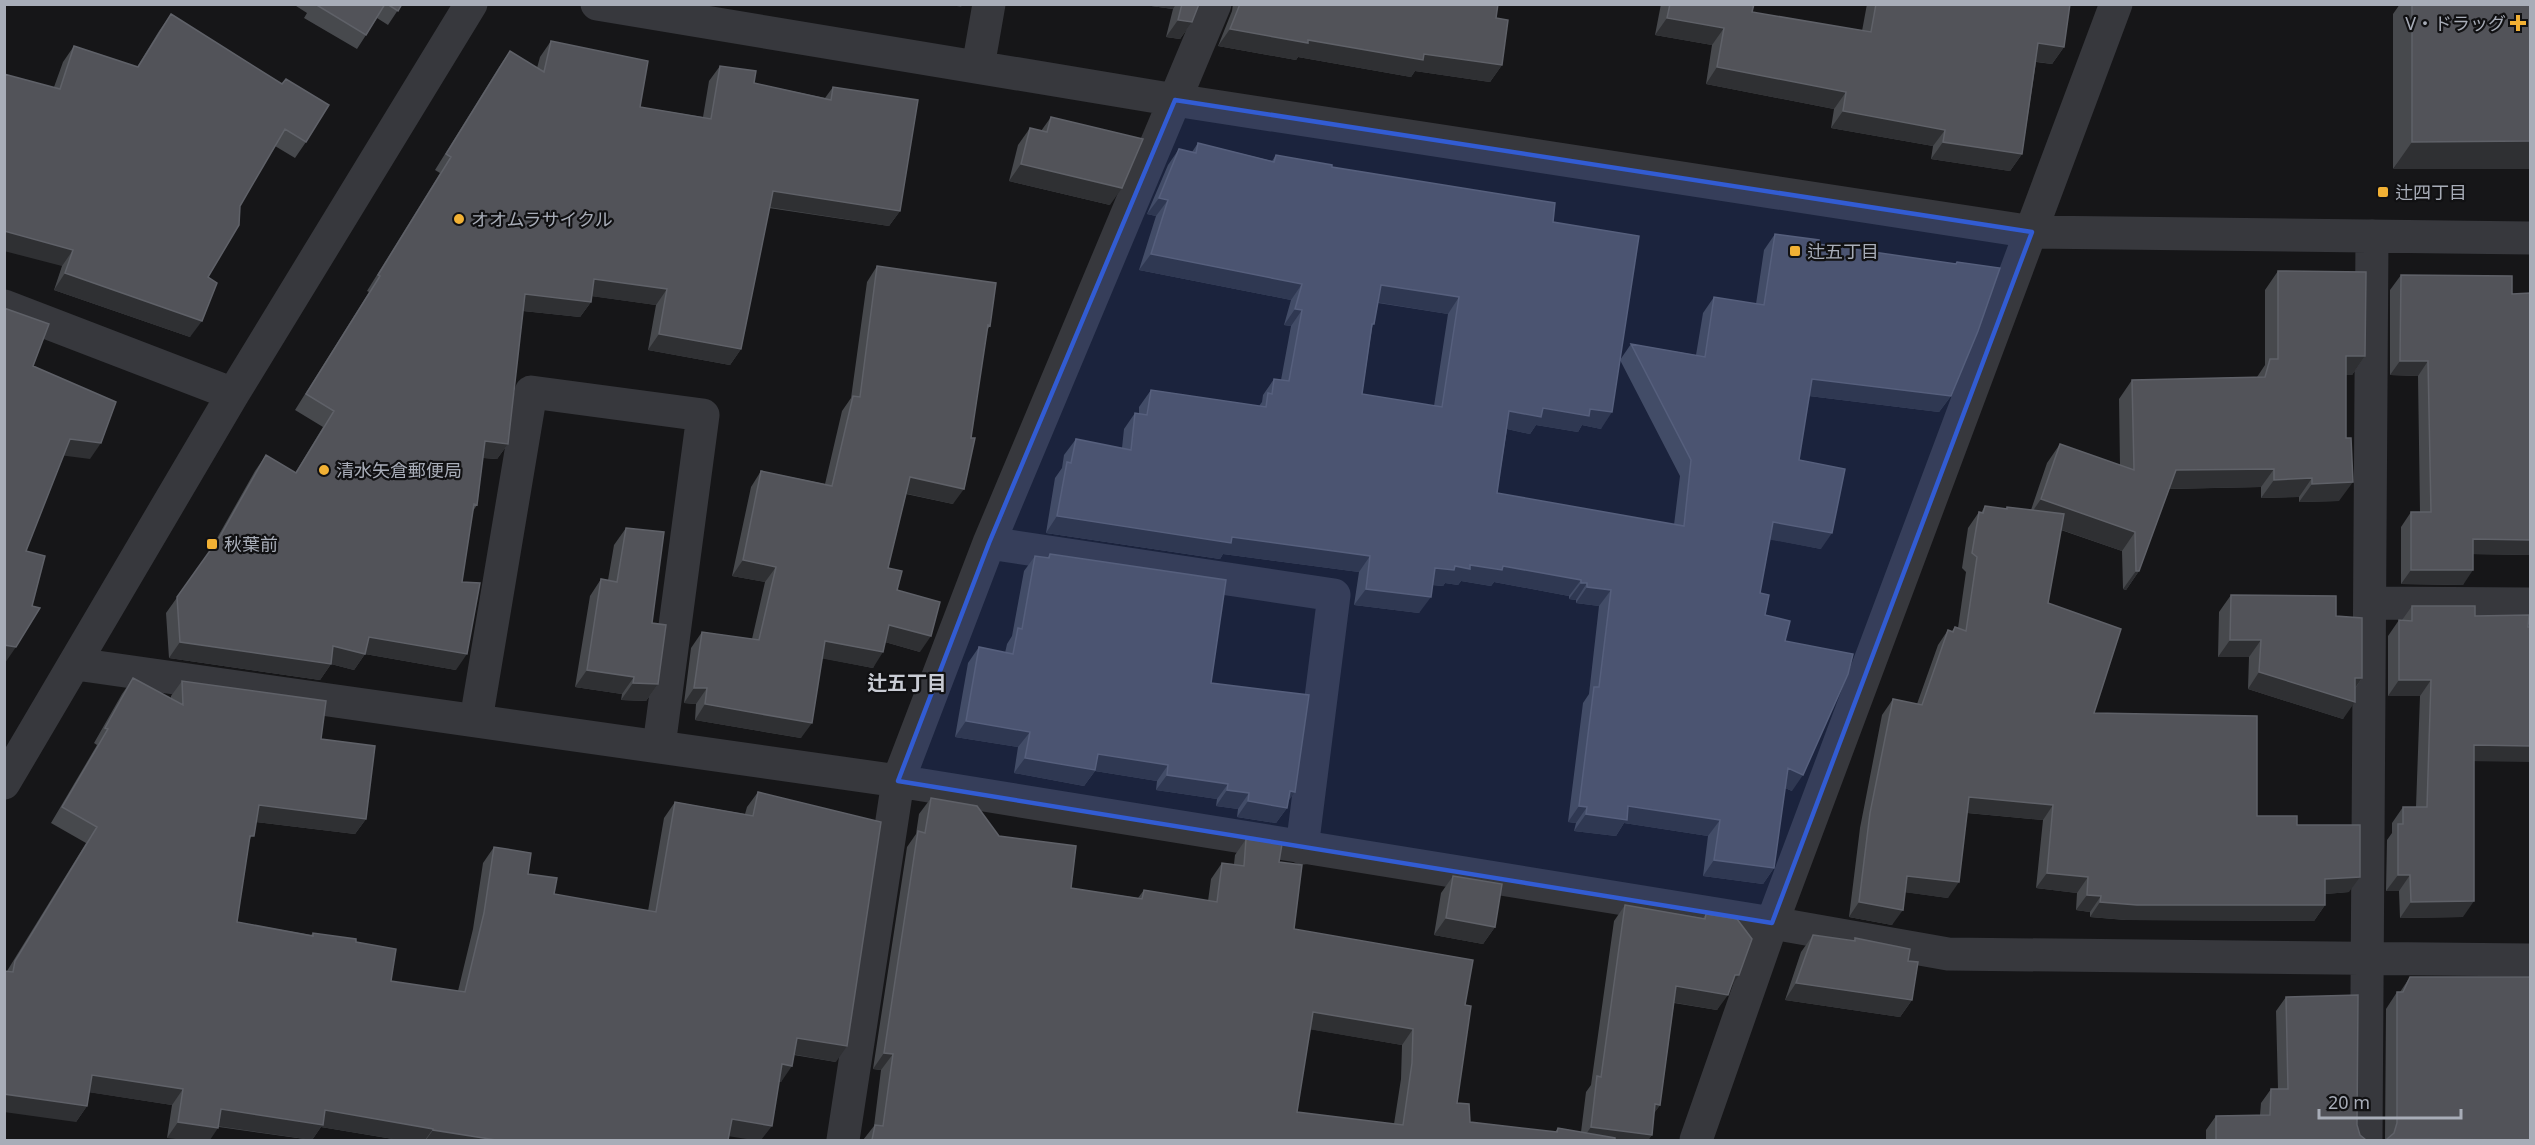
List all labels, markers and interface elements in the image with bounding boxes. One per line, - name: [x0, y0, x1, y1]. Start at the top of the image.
- place label: V・ドラッグ: [2405, 11, 2506, 35]
- marker: V・ドラッグ: [2511, 16, 2525, 30]
- place label: 辻四丁目: [2395, 180, 2467, 204]
- marker: 辻四丁目: [2376, 185, 2390, 199]
- place label: オオムラサイクル: [471, 207, 613, 231]
- marker: オオムラサイクル: [452, 212, 466, 226]
- place label: 辻五丁目: [1807, 239, 1879, 263]
- marker: 辻五丁目: [1788, 244, 1802, 258]
- place label: 清水矢倉郵便局: [336, 458, 462, 482]
- marker: 清水矢倉郵便局: [317, 463, 331, 477]
- place label: 秋葉前: [224, 532, 278, 556]
- marker: 秋葉前: [205, 537, 219, 551]
- district label: 辻五丁目: [867, 669, 947, 696]
- scale bar: [2319, 1082, 2462, 1120]
- text: 20 m: [2328, 1090, 2370, 1114]

